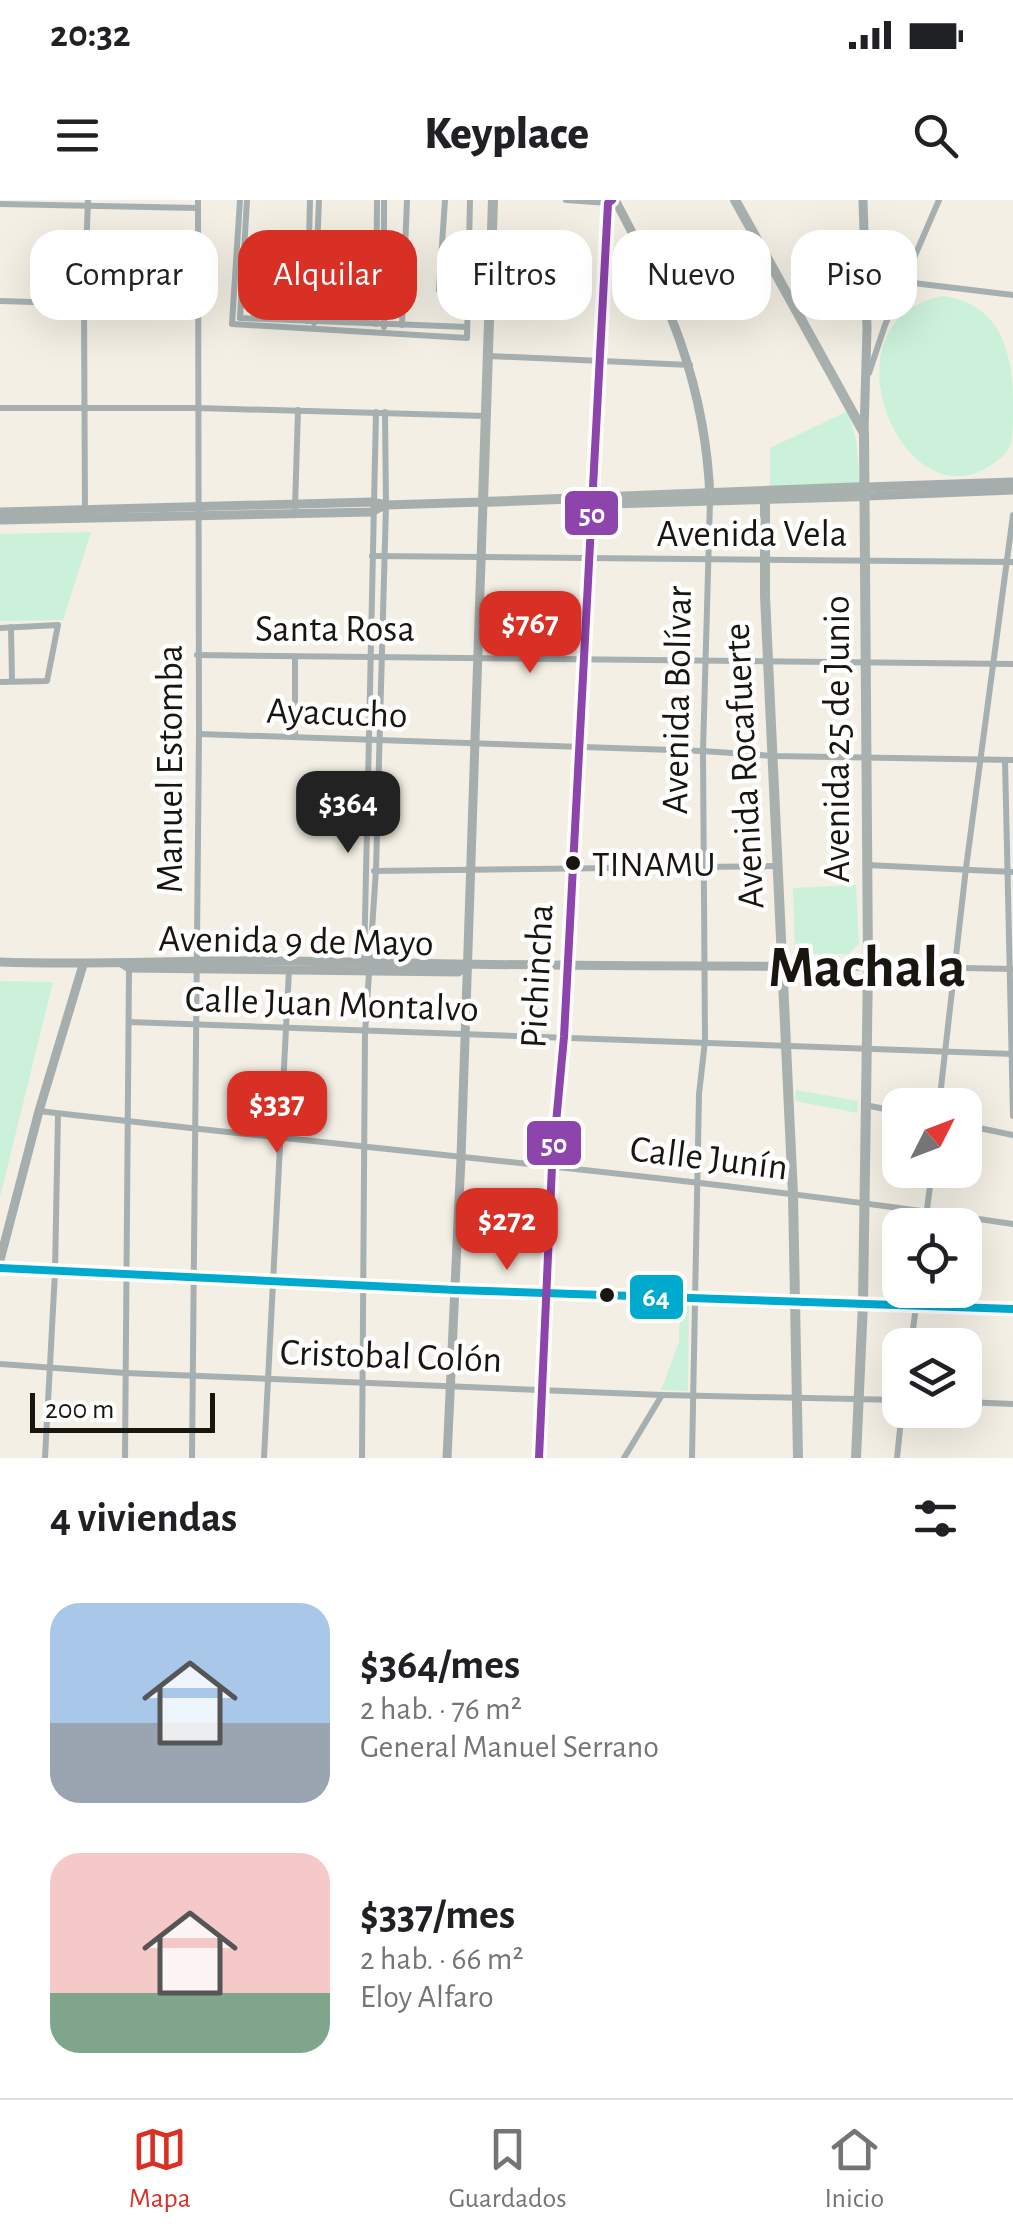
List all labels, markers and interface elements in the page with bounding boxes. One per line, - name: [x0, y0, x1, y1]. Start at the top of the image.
- text: 20:32: [50, 16, 131, 54]
- icon: menu: [50, 108, 105, 163]
- icon: search: [908, 108, 963, 163]
- text: Keyplace: [424, 112, 589, 157]
- chip: Comprar: [30, 230, 218, 320]
- chip: Alquilar: [238, 230, 417, 320]
- chip: Filtros: [437, 230, 592, 320]
- chip: Nuevo: [612, 230, 771, 320]
- chip: Piso: [791, 230, 917, 320]
- line badge: 50: [563, 489, 620, 537]
- text: 50: [579, 501, 605, 529]
- street label: Avenida Vela: [657, 516, 847, 554]
- street label: Avenida Bolívar: [657, 585, 699, 815]
- pin: $767: [471, 591, 589, 676]
- street label: Avenida 25 de Junio: [819, 595, 857, 883]
- text: $767: [501, 607, 559, 639]
- street label: Santa Rosa: [255, 611, 415, 649]
- street label: Avenida Rocafuerte: [719, 622, 771, 910]
- street label: Manuel Estomba: [152, 645, 190, 893]
- street label: Ayacucho: [266, 693, 408, 735]
- pin: $364: [289, 771, 407, 856]
- text: $364: [318, 787, 378, 819]
- place label: TINAMU: [592, 847, 716, 883]
- marker: TINAMU: [563, 853, 583, 873]
- street label: Pichincha: [515, 903, 561, 1049]
- street label: Avenida 9 de Mayo: [158, 921, 434, 963]
- district label: Machala: [768, 940, 966, 998]
- street label: Calle Juan Montalvo: [184, 981, 480, 1029]
- pin: $337: [218, 1071, 336, 1156]
- text: $337: [249, 1087, 305, 1119]
- north arrow: [882, 1088, 982, 1188]
- map controls: [882, 1088, 982, 1428]
- line badge: 50: [525, 1119, 583, 1167]
- street label: Calle Junín: [628, 1130, 790, 1188]
- text: 50: [541, 1131, 567, 1159]
- pin: $272: [448, 1188, 566, 1273]
- text: $272: [478, 1204, 536, 1236]
- button: locate: [882, 1208, 982, 1308]
- line badge: 64: [628, 1273, 685, 1321]
- text: 64: [642, 1284, 670, 1312]
- unlabelled marker: [597, 1285, 617, 1305]
- button: layers: [882, 1328, 982, 1428]
- street label: Cristobal Colón: [279, 1334, 503, 1380]
- scale bar: [30, 1388, 215, 1432]
- text: 200 m: [45, 1396, 114, 1424]
- icon: filters: [908, 1491, 963, 1546]
- text: 4 viviendas: [50, 1497, 237, 1539]
- icon: home: [130, 1643, 250, 1763]
- text: $364/mes: [360, 1644, 520, 1686]
- text: 2 hab. · 76 m²: [360, 1693, 522, 1725]
- text: General Manuel Serrano: [360, 1731, 659, 1763]
- icon: home: [130, 1893, 250, 2013]
- text: $337/mes: [360, 1894, 515, 1936]
- text: 2 hab. · 66 m²: [360, 1943, 524, 1975]
- text: Eloy Alfaro: [360, 1981, 494, 2013]
- tab: Mapa: [129, 2122, 191, 2216]
- tab: Guardados: [448, 2122, 567, 2216]
- tab: Inicio: [824, 2122, 884, 2216]

